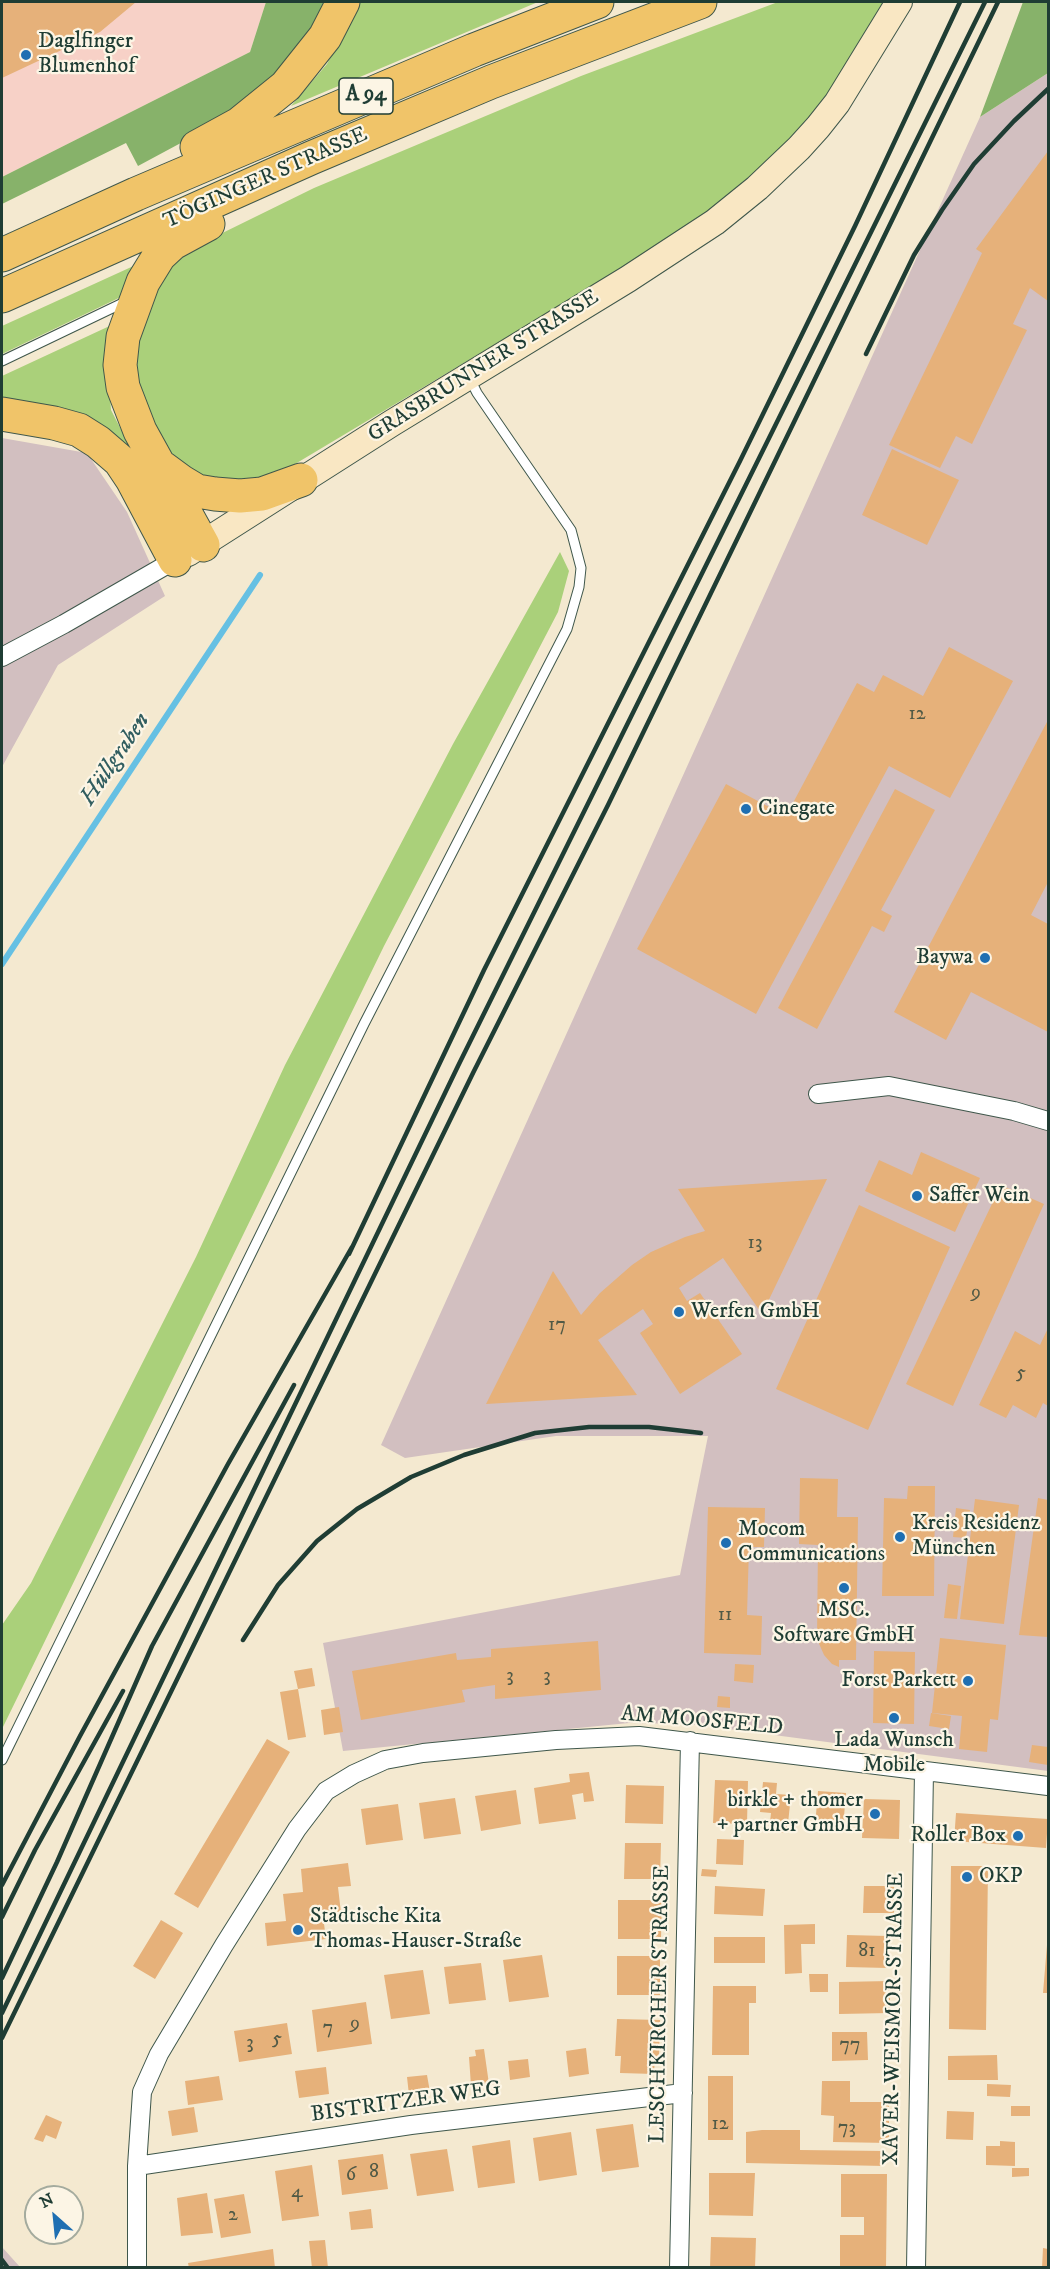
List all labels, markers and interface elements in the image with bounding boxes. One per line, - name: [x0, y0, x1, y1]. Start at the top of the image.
- place label: Daglfinger Blumenhof: [38, 29, 135, 80]
- marker: Daglfinger Blumenhof: [19, 48, 33, 62]
- road number: A 94: [339, 78, 393, 114]
- street label: TÖGINGER STRASSE: [160, 122, 372, 236]
- street label: GRASBRUNNER STRASSE: [364, 285, 604, 449]
- house number: 12: [908, 703, 926, 727]
- water label: Hüllgraben: [75, 708, 157, 812]
- place label: Cinegate: [758, 796, 835, 822]
- marker: Cinegate: [739, 802, 753, 816]
- place label: Baywa: [916, 945, 973, 971]
- marker: Baywa: [978, 951, 992, 965]
- place label: Saffer Wein: [929, 1183, 1030, 1209]
- marker: Saffer Wein: [910, 1189, 924, 1203]
- house number: 13: [748, 1232, 762, 1256]
- house number: 9: [971, 1282, 981, 1306]
- place label: Werfen GmbH: [691, 1299, 820, 1325]
- marker: Werfen GmbH: [672, 1305, 686, 1319]
- house number: 17: [548, 1314, 566, 1338]
- house number: 5: [1016, 1362, 1026, 1386]
- place label: Kreis Residenz München: [912, 1511, 1040, 1562]
- place label: Mocom Communications: [738, 1517, 885, 1568]
- marker: Kreis Residenz München: [893, 1530, 907, 1544]
- marker: Mocom Communications: [719, 1536, 733, 1550]
- marker: MSC. Software GmbH: [837, 1581, 851, 1595]
- place label: MSC. Software GmbH: [773, 1598, 915, 1650]
- house number: 11: [718, 1604, 732, 1628]
- house number: 3: [506, 1665, 514, 1689]
- house number: 3: [543, 1665, 551, 1689]
- place label: Forst Parkett: [841, 1668, 956, 1694]
- marker: Forst Parkett: [961, 1674, 975, 1688]
- street label: AM MOOSFELD: [620, 1702, 784, 1742]
- marker: Lada Wunsch Mobile: [887, 1711, 901, 1725]
- place label: Lada Wunsch Mobile: [834, 1728, 954, 1780]
- place label: birkle + thomer + partner GmbH: [716, 1788, 863, 1840]
- marker: birkle + thomer + partner GmbH: [868, 1807, 882, 1821]
- place label: Roller Box: [910, 1823, 1006, 1849]
- marker: Roller Box: [1011, 1829, 1025, 1843]
- street label: LESCHKIRCHER STRASSE: [645, 1864, 677, 2144]
- place label: OKP: [979, 1864, 1023, 1890]
- marker: OKP: [960, 1870, 974, 1884]
- street label: XAVER-WEISMOR-STRASSE: [879, 1872, 911, 2166]
- place label: Städtische Kita Thomas-Hauser-Straße: [310, 1904, 522, 1956]
- marker: Städtische Kita Thomas-Hauser-Straße: [291, 1923, 305, 1937]
- house number: 81: [858, 1940, 876, 1964]
- house number: 9: [350, 2013, 360, 2037]
- house number: 7: [323, 2017, 333, 2041]
- house number: 5: [272, 2028, 282, 2052]
- house number: 3: [246, 2032, 254, 2056]
- house number: 77: [839, 2034, 861, 2058]
- street label: BISTRITZER WEG: [309, 2077, 503, 2129]
- house number: 12: [711, 2113, 729, 2137]
- house number: 73: [838, 2117, 856, 2141]
- house number: 8: [369, 2161, 379, 2185]
- house number: 6: [346, 2164, 356, 2188]
- house number: 4: [291, 2181, 303, 2205]
- north arrow: [24, 2185, 84, 2245]
- text: N: [36, 2189, 57, 2213]
- house number: 2: [228, 2204, 238, 2228]

